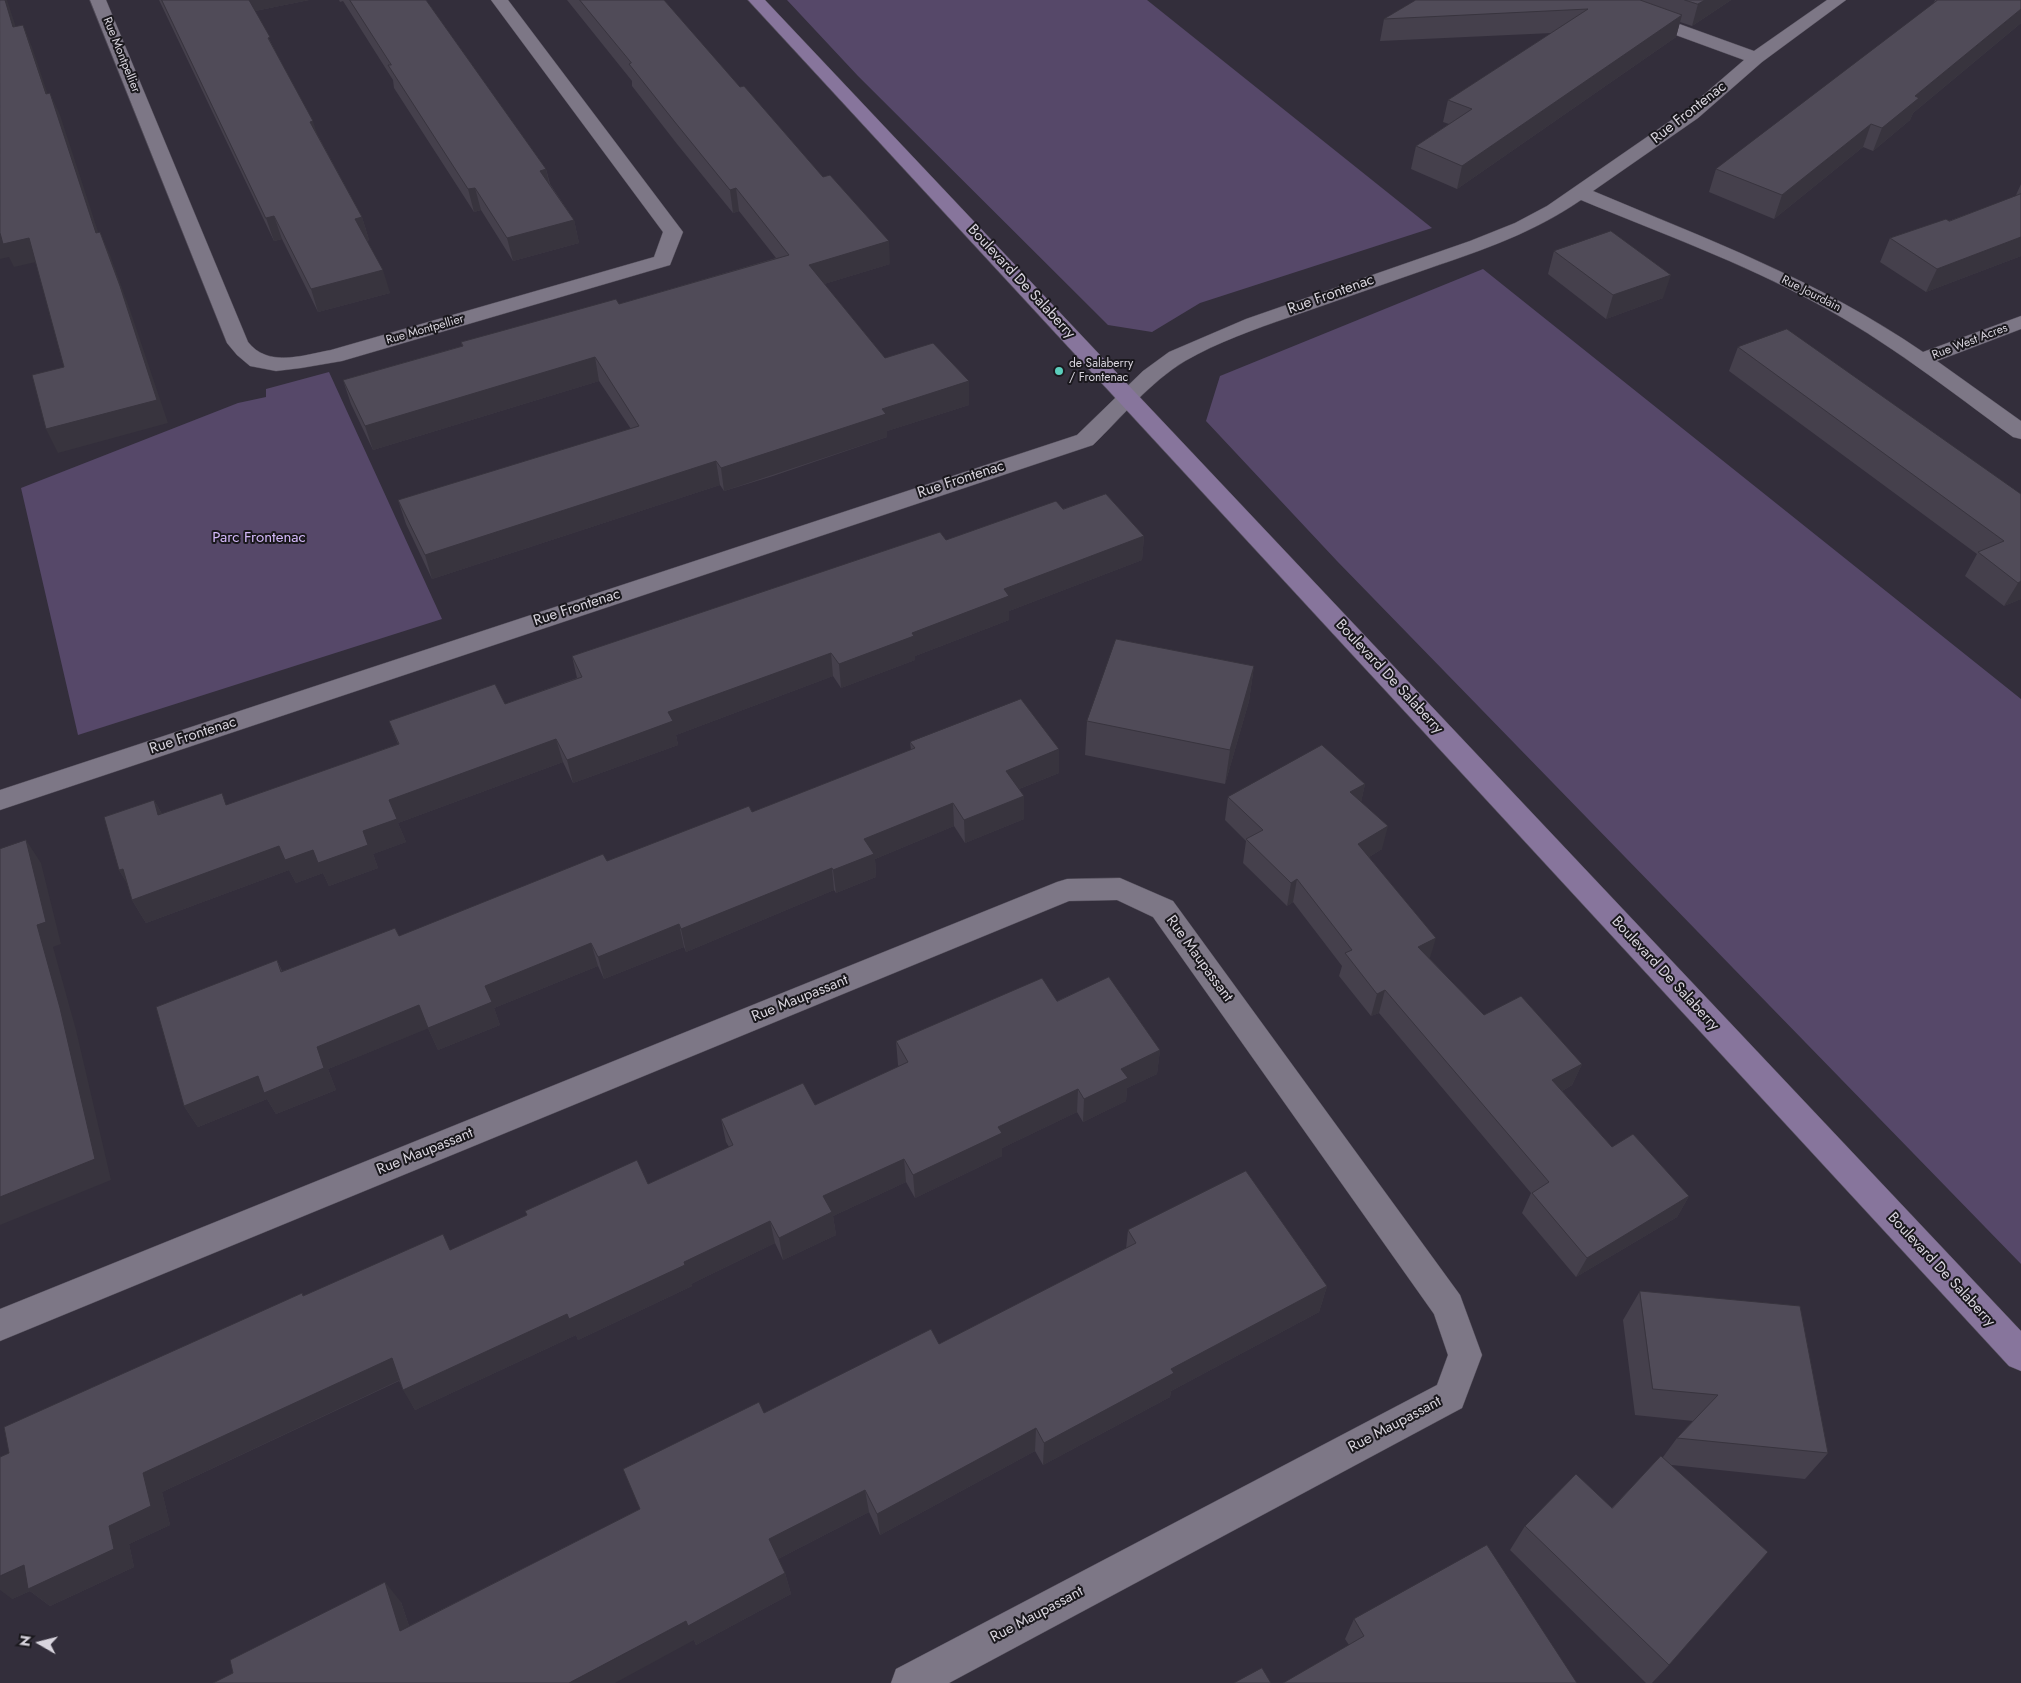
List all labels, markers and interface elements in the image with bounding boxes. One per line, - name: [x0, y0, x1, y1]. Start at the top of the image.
- street label: Rue Montpellier: [99, 15, 143, 95]
- street label: Rue Frontenac: [1648, 78, 1730, 148]
- street label: Boulevard De Salaberry: [963, 221, 1079, 343]
- street label: Rue Frontenac: [1286, 271, 1376, 319]
- street label: Rue Jourdain: [1779, 273, 1843, 315]
- street label: Rue Montpellier: [384, 312, 466, 348]
- street label: Rue West Acres: [1930, 321, 2010, 363]
- place label: de Salaberry / Frontenac: [1069, 357, 1133, 385]
- marker: de Salaberry / Frontenac: [1053, 365, 1065, 377]
- street label: Rue Frontenac: [915, 457, 1007, 503]
- park label: Parc Frontenac: [212, 529, 306, 547]
- street label: Rue Frontenac: [531, 585, 623, 631]
- street label: Boulevard De Salaberry: [1331, 616, 1447, 738]
- street label: Rue Frontenac: [147, 713, 239, 759]
- street label: Rue Maupassant: [1162, 912, 1236, 1006]
- street label: Boulevard De Salaberry: [1607, 913, 1723, 1035]
- street label: Rue Maupassant: [749, 971, 851, 1027]
- street label: Rue Maupassant: [374, 1124, 476, 1180]
- street label: Boulevard De Salaberry: [1883, 1209, 1999, 1331]
- street label: Rue Maupassant: [1346, 1393, 1444, 1457]
- street label: Rue Maupassant: [988, 1583, 1086, 1647]
- north arrow: [15, 1618, 65, 1668]
- text: N: [14, 1634, 36, 1648]

